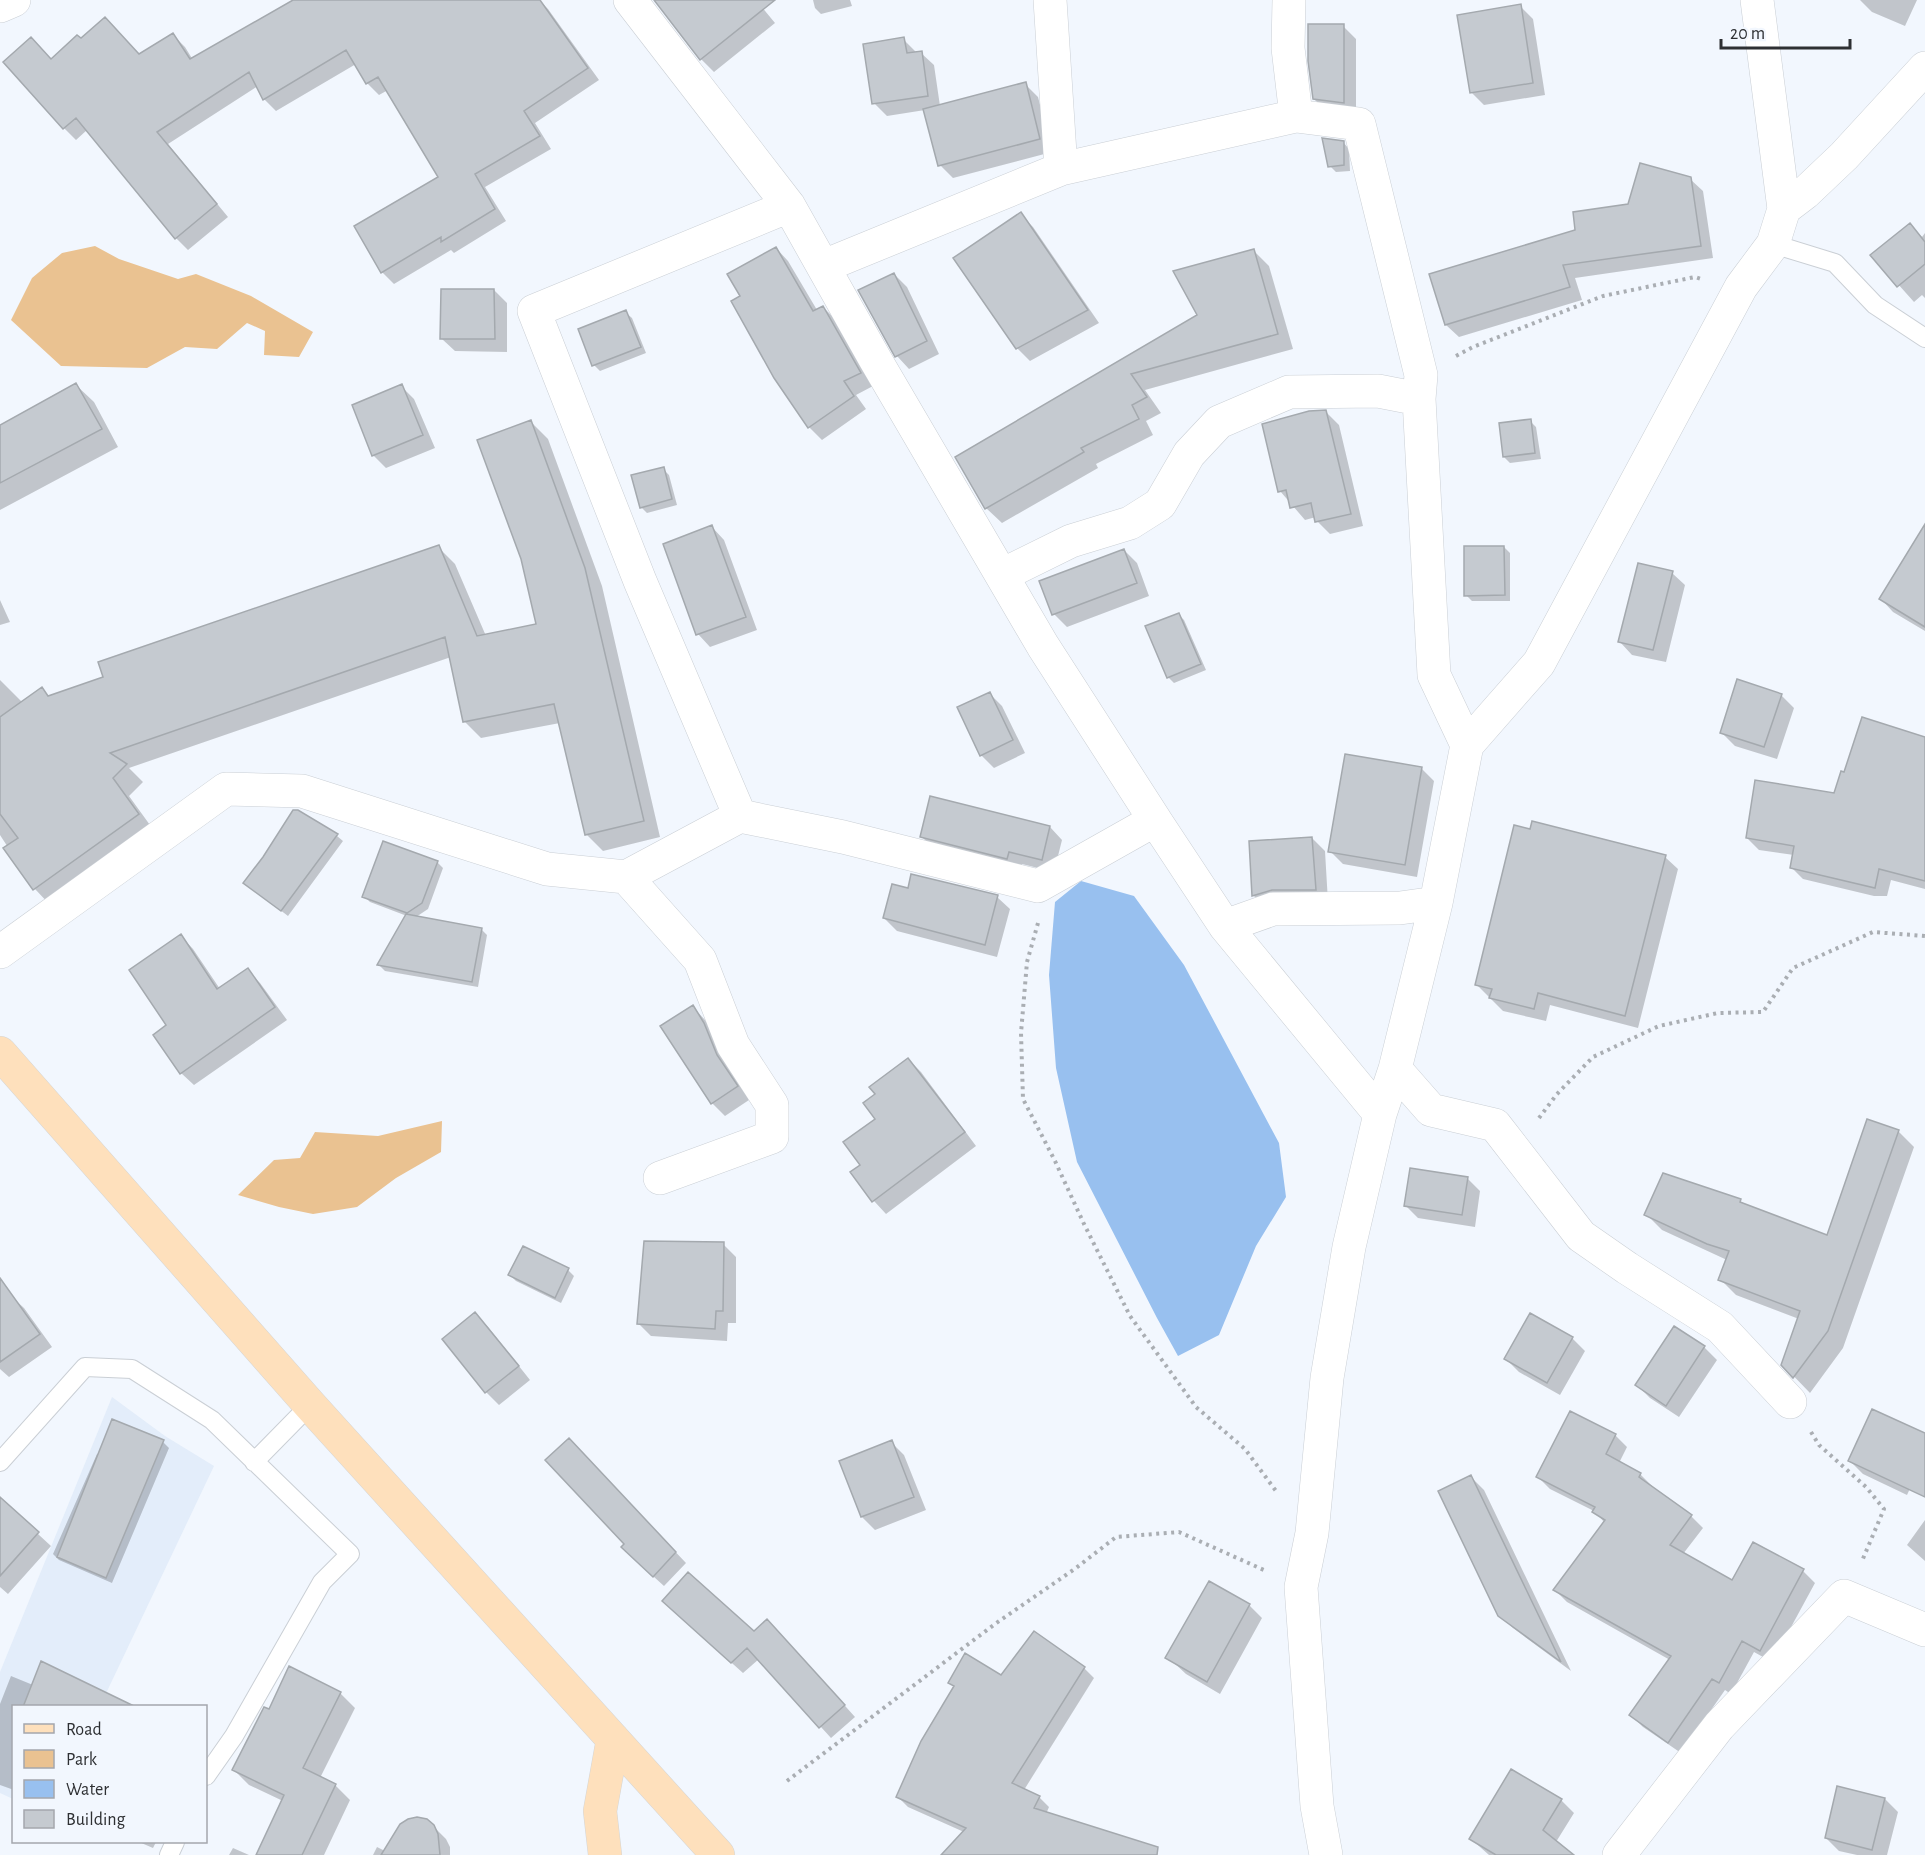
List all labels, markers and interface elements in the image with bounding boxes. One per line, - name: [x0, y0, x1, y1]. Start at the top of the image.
- scale bar: [1721, 12, 1850, 50]
- text: 20 m: [1730, 25, 1765, 43]
- legend: [12, 1705, 207, 1843]
- text: Road: [66, 1721, 102, 1739]
- text: Park: [66, 1751, 98, 1769]
- text: Water: [66, 1781, 109, 1799]
- text: Building: [66, 1811, 126, 1829]

